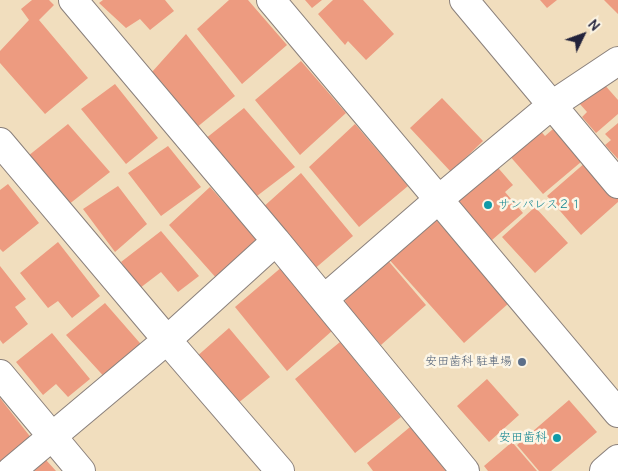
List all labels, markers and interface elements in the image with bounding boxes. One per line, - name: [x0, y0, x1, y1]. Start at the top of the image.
- north arrow: [558, 10, 608, 60]
- text: N: [584, 15, 604, 35]
- place label: サンパレス２１: [498, 198, 582, 212]
- marker: サンパレス２１: [482, 199, 494, 211]
- place label: 安田歯科 駐車場: [425, 355, 512, 369]
- marker: 安田歯科 駐車場: [516, 356, 528, 368]
- place label: 安田歯科: [499, 431, 547, 445]
- marker: 安田歯科: [551, 432, 563, 444]

